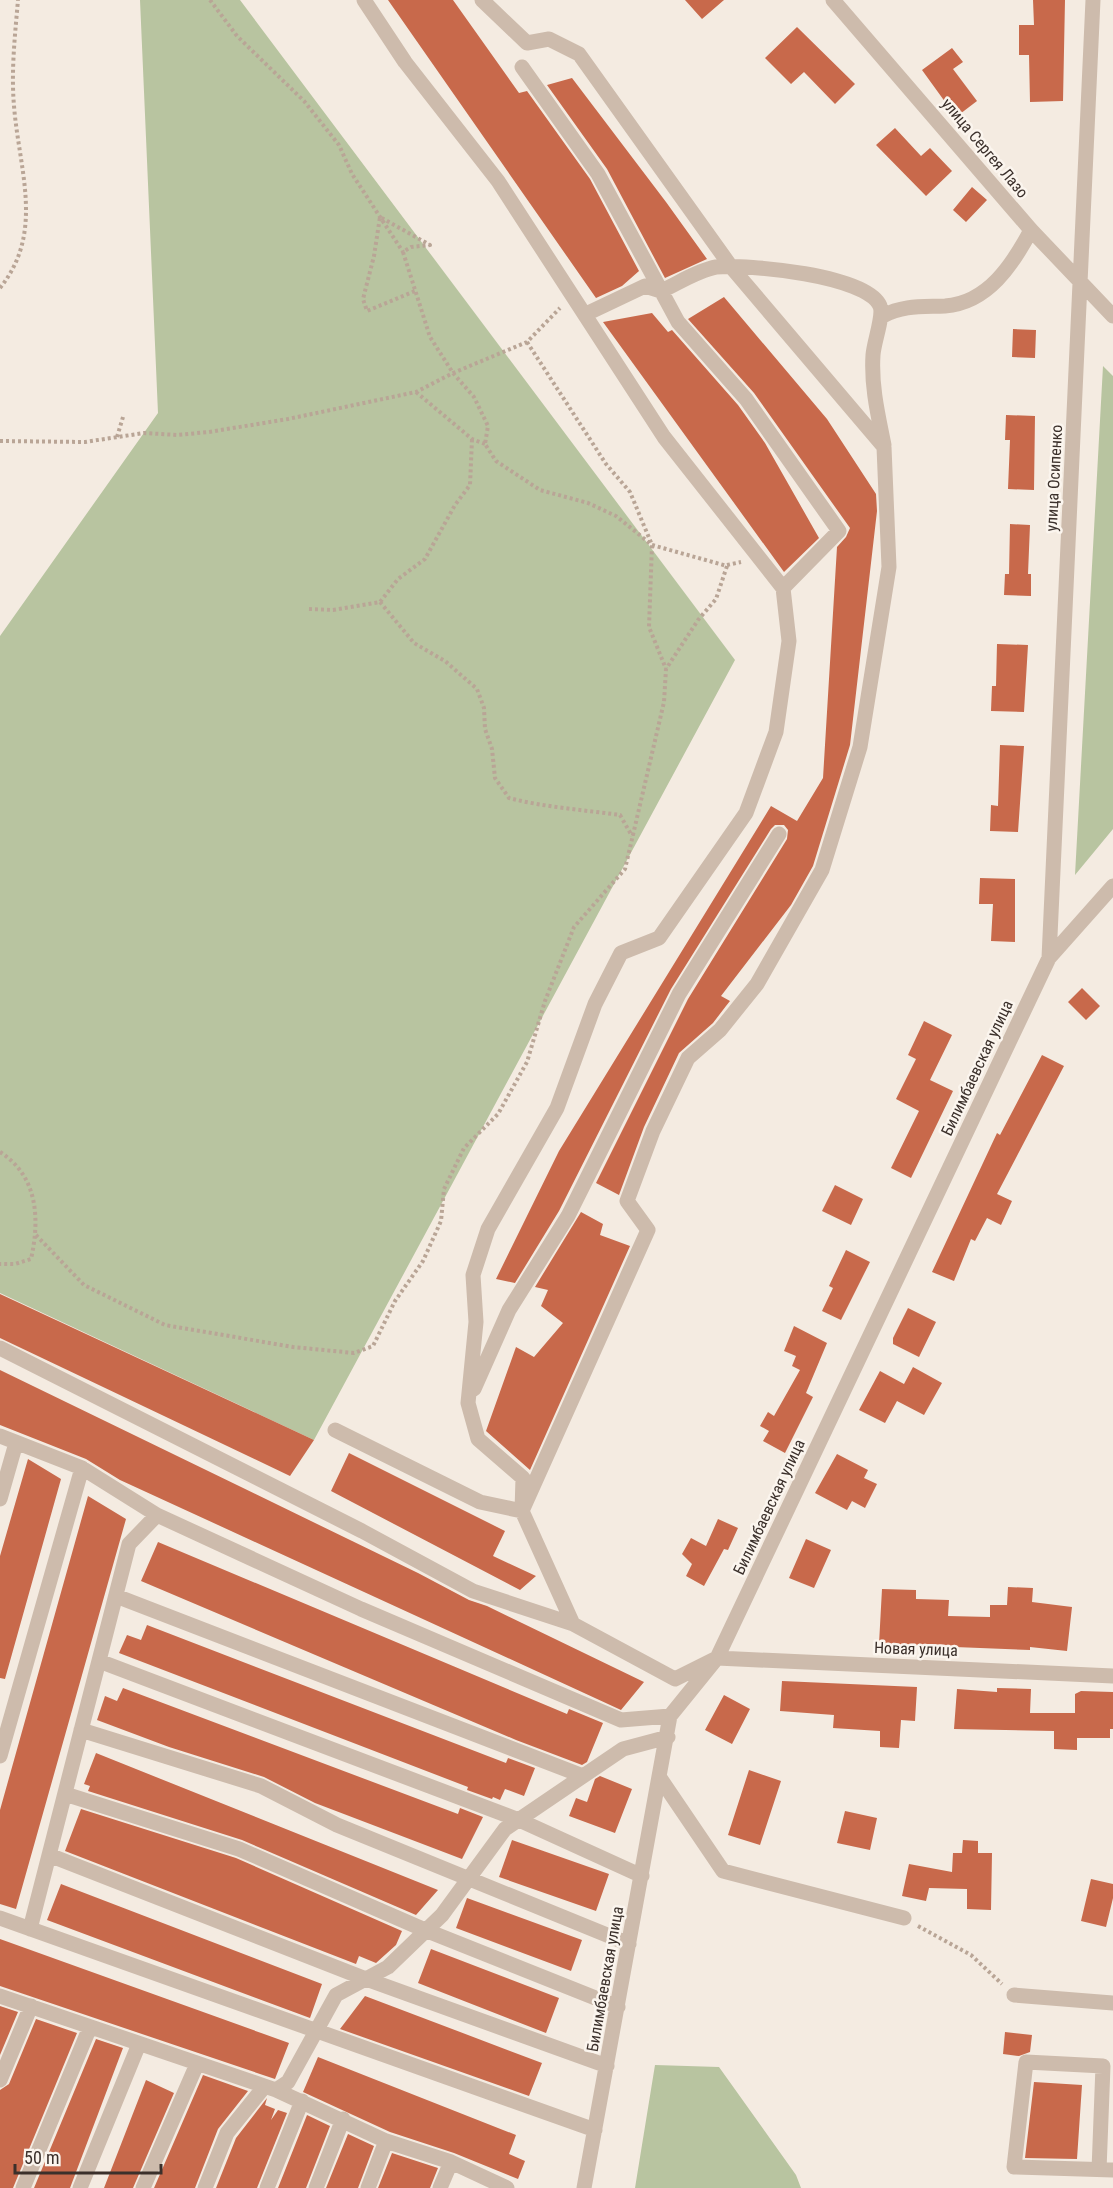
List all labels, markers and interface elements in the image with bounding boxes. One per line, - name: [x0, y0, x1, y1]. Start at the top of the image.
- street label: улица Сергея Лазо: [938, 94, 1032, 202]
- street label: улица Осипенко: [1042, 424, 1066, 532]
- street label: Билимбаевская улица: [937, 997, 1017, 1139]
- street label: Билимбаевская улица: [729, 1436, 809, 1578]
- street label: Новая улица: [874, 1638, 958, 1660]
- street label: Билимбаевская улица: [583, 1905, 627, 2053]
- scale bar: [15, 2137, 160, 2175]
- text: 50 m: [24, 2147, 59, 2168]

